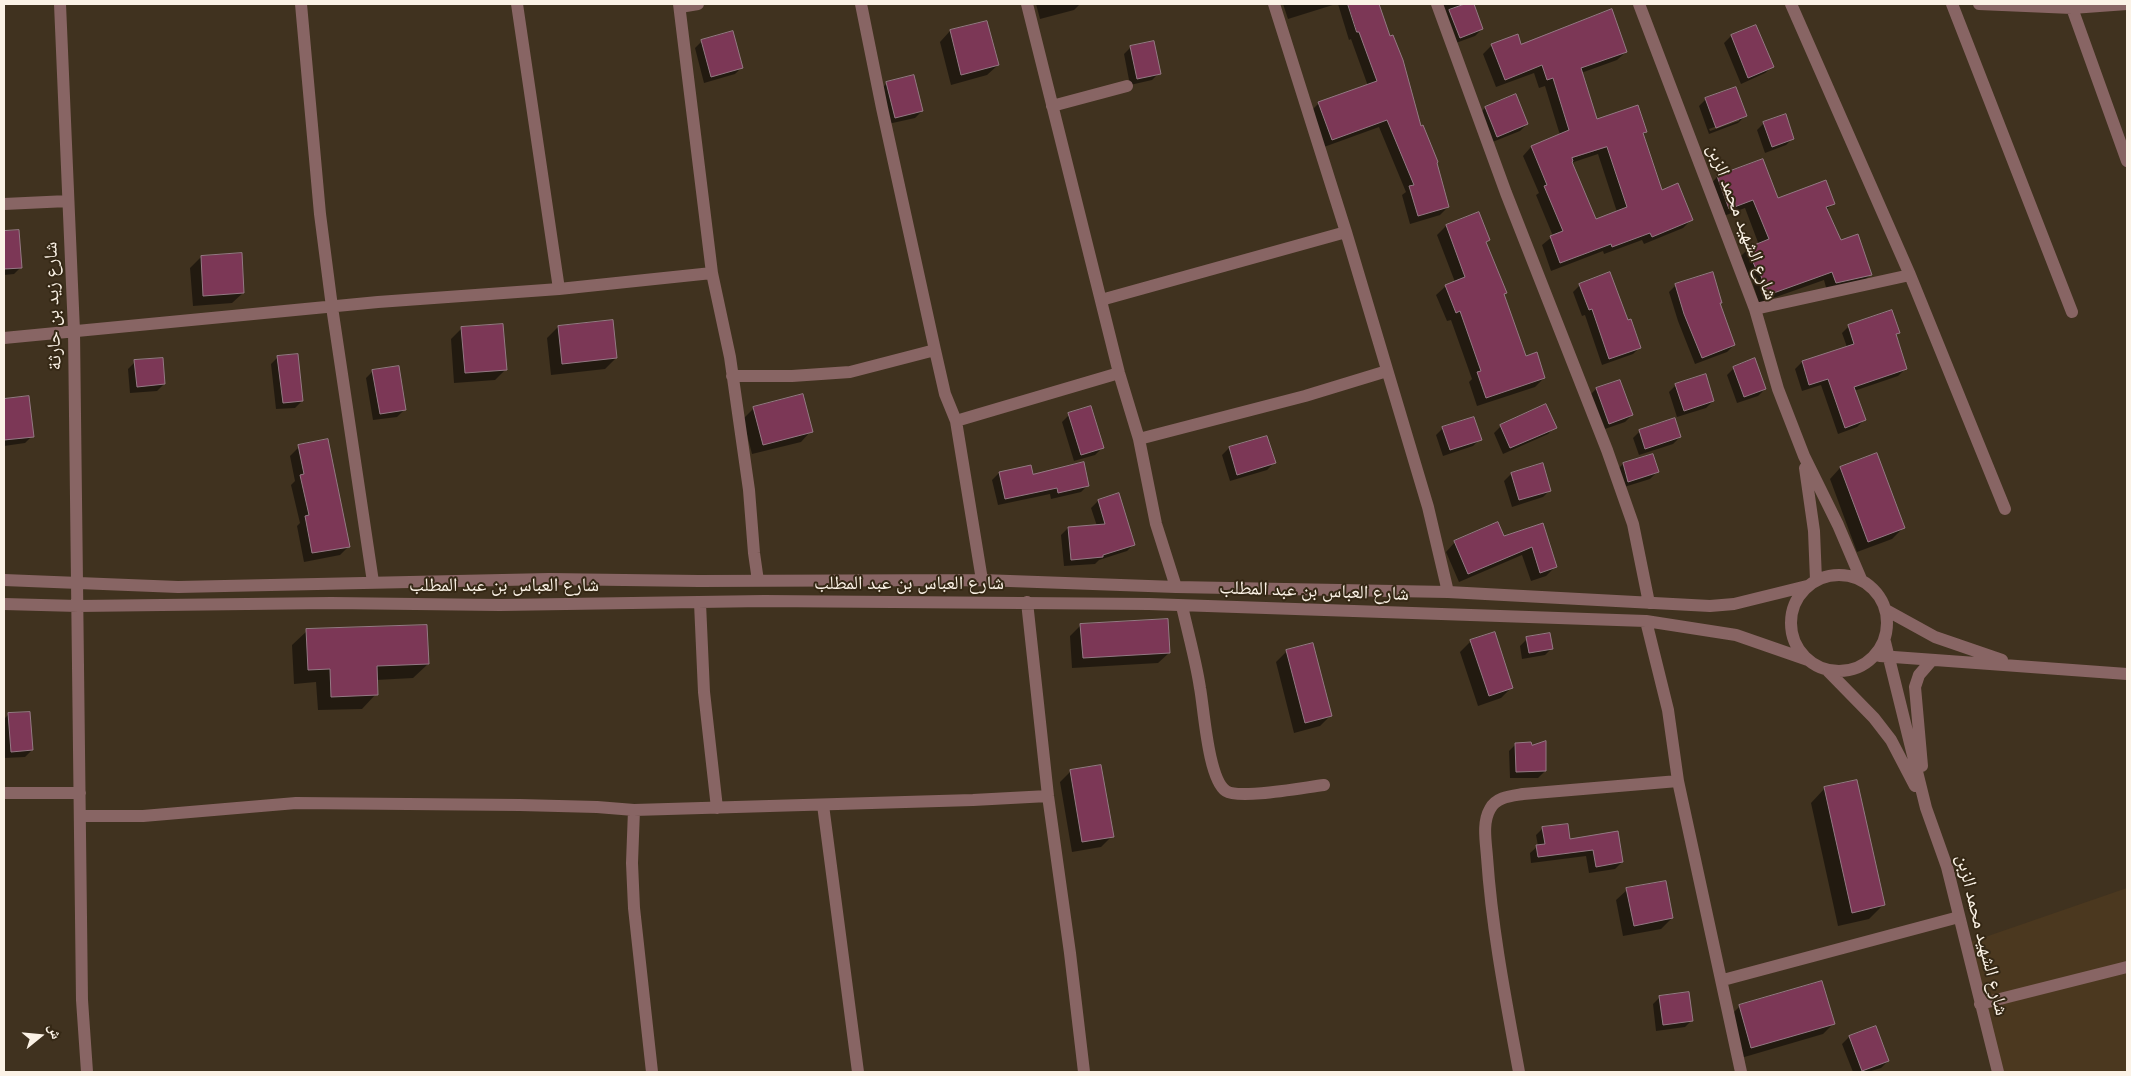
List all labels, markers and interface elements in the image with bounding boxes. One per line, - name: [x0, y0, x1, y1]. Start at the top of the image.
- street label: شارع الشهيد محمد الزبن: [1702, 141, 1782, 303]
- street label: شارع زيد بن حارثة: [39, 241, 67, 371]
- street label: شارع العباس بن عبد المطلب: [814, 572, 1004, 594]
- street label: شارع العباس بن عبد المطلب: [409, 574, 599, 596]
- street label: شارع العباس بن عبد المطلب: [1219, 576, 1409, 606]
- street label: شارع الشهيد محمد الزبن: [1951, 852, 2013, 1018]
- north arrow: [15, 1011, 65, 1061]
- text: ش: [45, 1022, 65, 1041]

